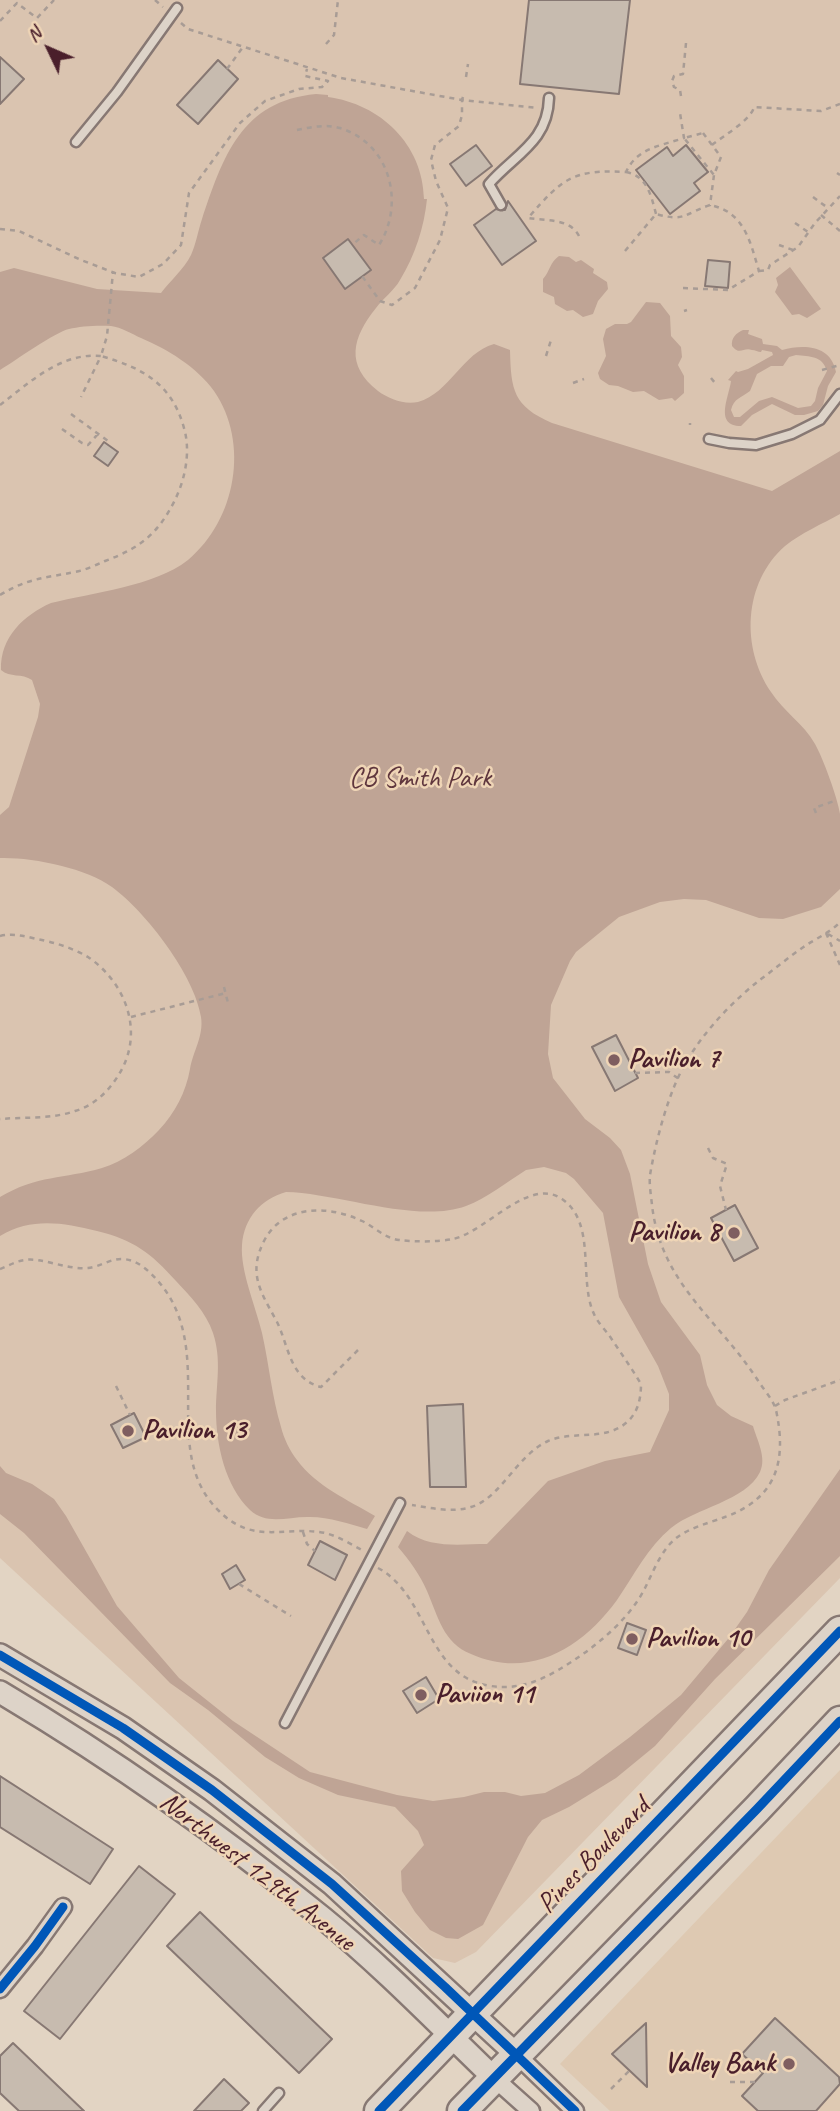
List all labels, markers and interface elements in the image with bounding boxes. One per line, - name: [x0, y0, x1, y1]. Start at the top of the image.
- north arrow: [14, 14, 84, 84]
- text: N: [21, 22, 47, 47]
- park label: CB Smith Park: [349, 762, 491, 796]
- place label: Pavilion 7: [628, 1043, 719, 1077]
- marker: Pavilion 7: [606, 1052, 622, 1068]
- place label: Pavilion 8: [628, 1216, 720, 1250]
- marker: Pavilion 8: [726, 1225, 742, 1241]
- place label: Pavilion 13: [142, 1414, 246, 1448]
- marker: Pavilion 13: [120, 1423, 136, 1439]
- place label: Pavilion 10: [646, 1622, 750, 1656]
- marker: Pavilion 10: [624, 1631, 640, 1647]
- place label: Paviion 11: [435, 1678, 534, 1712]
- marker: Paviion 11: [413, 1687, 429, 1703]
- street label: Northwest 129th Avenue: [153, 1785, 361, 1959]
- street label: Pines Boulevard: [531, 1791, 657, 1921]
- place label: Valley Bank: [664, 2047, 775, 2081]
- marker: Valley Bank: [781, 2056, 797, 2072]

